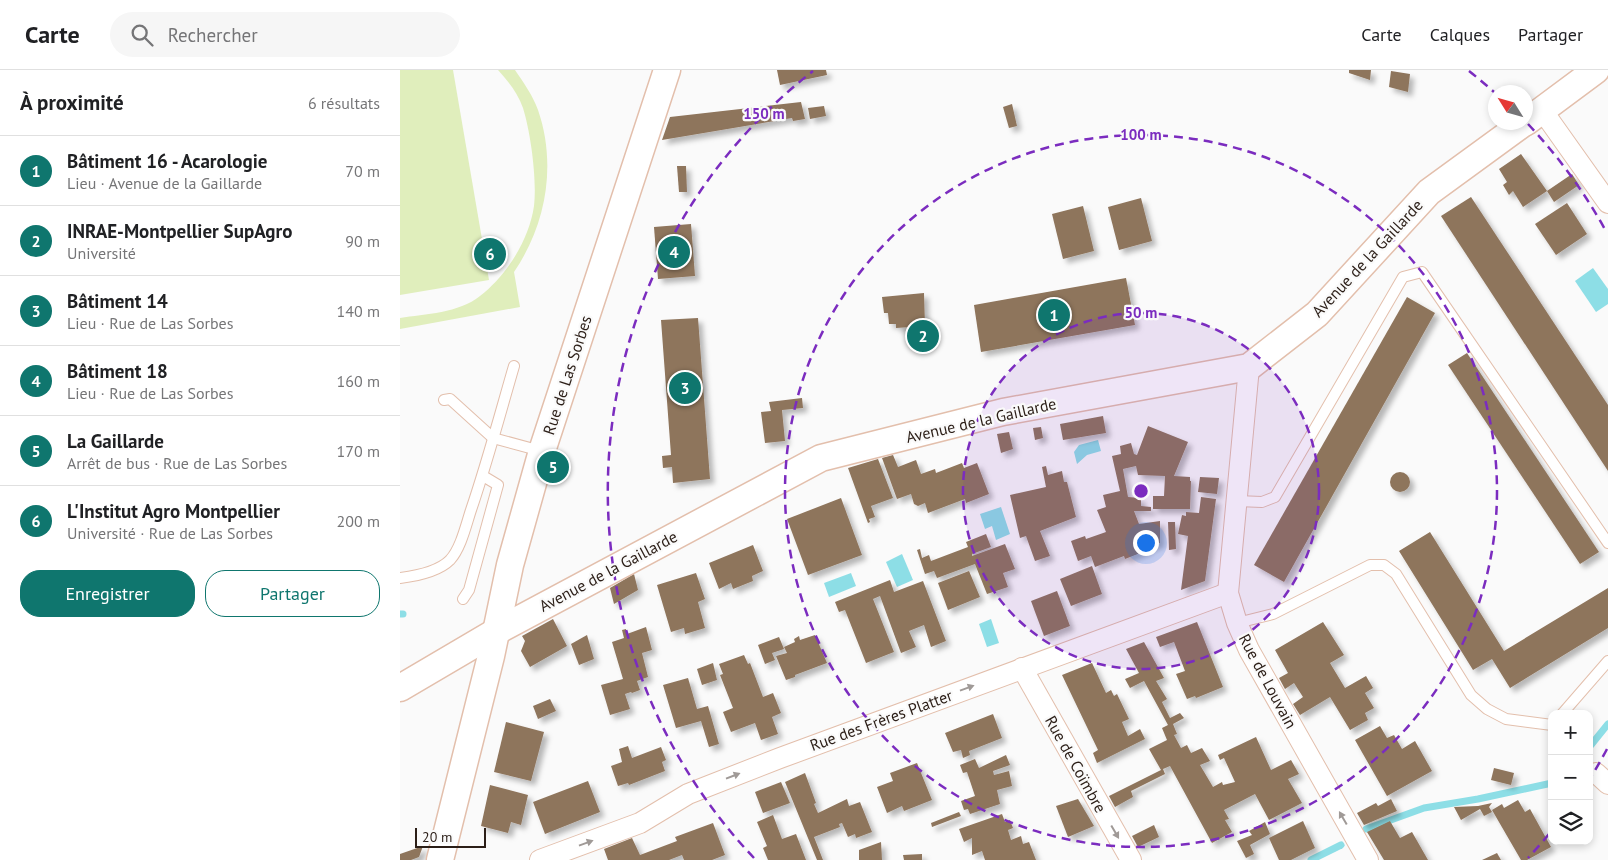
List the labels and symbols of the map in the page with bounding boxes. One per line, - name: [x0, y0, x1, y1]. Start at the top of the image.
- north arrow: [1488, 85, 1533, 130]
- text: 150 m: [743, 104, 785, 123]
- text: 100 m: [1120, 125, 1162, 144]
- street label: Avenue de la Gaillarde: [1307, 195, 1427, 321]
- pin: 4: [658, 233, 690, 271]
- pin: 6: [474, 235, 506, 273]
- pin: 1: [1038, 296, 1070, 334]
- text: 50 m: [1125, 303, 1157, 322]
- street label: Rue de Las Sorbes: [538, 313, 596, 437]
- pin: 2: [907, 317, 939, 355]
- pin: 3: [669, 369, 701, 407]
- street label: Avenue de la Gaillarde: [904, 393, 1058, 447]
- pin: 5: [537, 448, 569, 486]
- centre of rings: [1132, 482, 1150, 500]
- street label: Avenue de la Gaillarde: [535, 526, 681, 616]
- your location: [1133, 530, 1159, 556]
- street label: Rue de Louvain: [1235, 630, 1301, 732]
- one-way arrow: [960, 684, 975, 692]
- street label: Rue des Frères Platter: [807, 685, 956, 755]
- street label: Rue de Coïmbre: [1041, 712, 1111, 816]
- one-way arrow: [726, 772, 741, 780]
- one-way arrow: [1339, 811, 1348, 824]
- scale bar: [415, 825, 486, 848]
- one-way arrow: [1110, 826, 1119, 839]
- one-way arrow: [579, 839, 594, 847]

